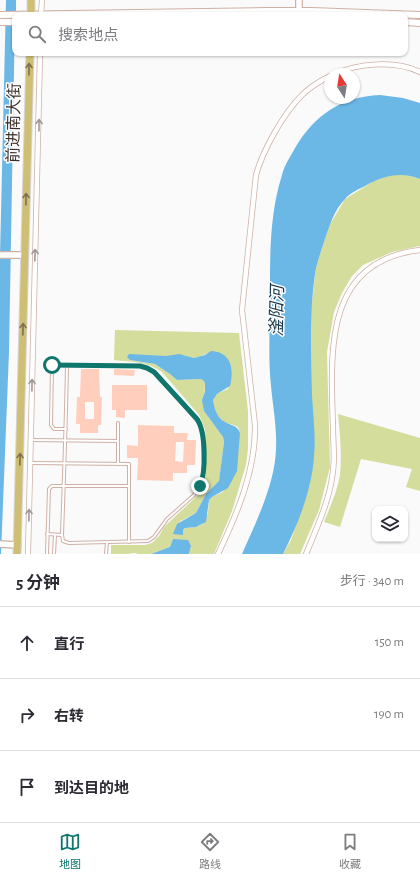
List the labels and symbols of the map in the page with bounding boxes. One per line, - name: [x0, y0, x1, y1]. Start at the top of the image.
- one-way arrow: [26, 63, 33, 76]
- north arrow: [324, 68, 360, 104]
- street label: 前进南大街: [4, 83, 23, 163]
- one-way arrow: [35, 119, 42, 132]
- one-way arrow: [23, 193, 30, 206]
- one-way arrow: [31, 249, 39, 262]
- water label: 滏阳河: [267, 282, 286, 337]
- one-way arrow: [19, 323, 27, 336]
- route start: [43, 356, 61, 374]
- one-way arrow: [28, 379, 36, 392]
- one-way arrow: [16, 453, 24, 466]
- route end: [191, 477, 209, 495]
- one-way arrow: [25, 509, 32, 522]

